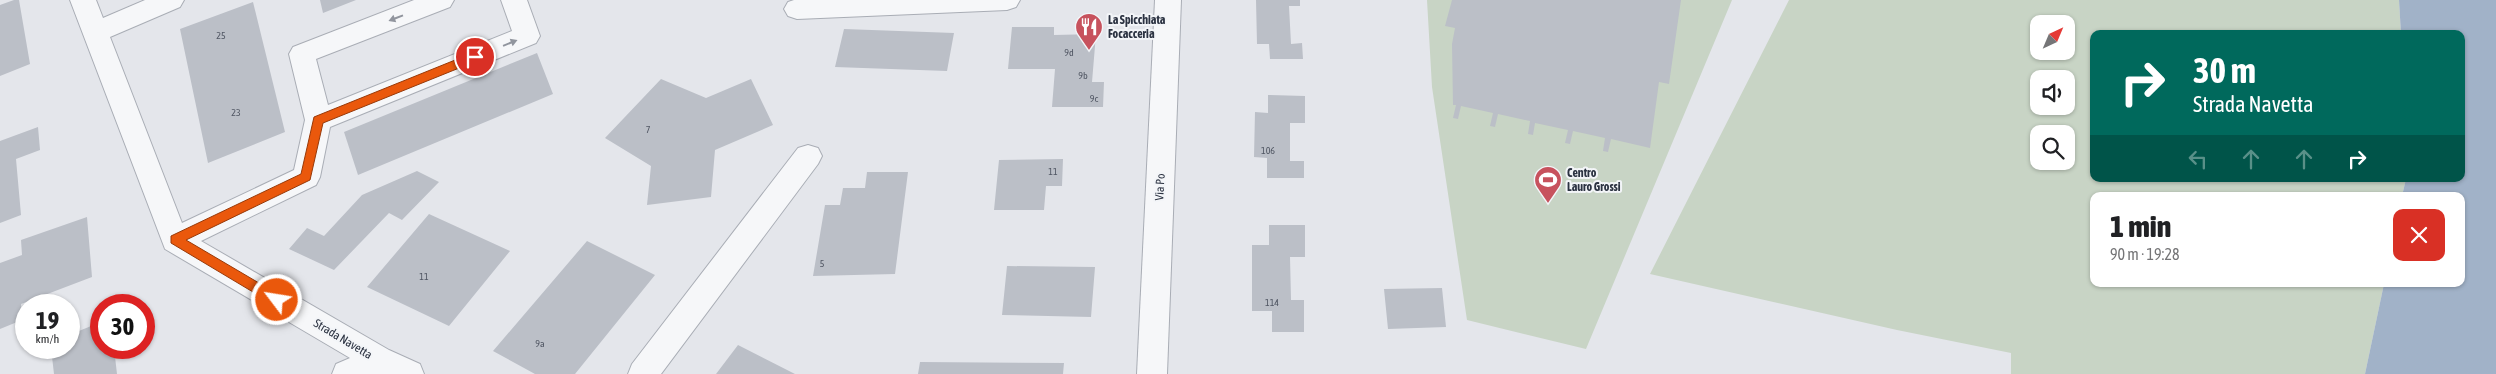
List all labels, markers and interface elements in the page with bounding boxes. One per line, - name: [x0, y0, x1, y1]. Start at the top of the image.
- restaurant icon: La Spicchiata Focacceria: [1074, 12, 1104, 51]
- place label: La Spicchiata Focacceria: [1108, 13, 1166, 41]
- one-way arrow: [389, 14, 403, 22]
- north arrow: [2030, 15, 2075, 60]
- map controls: [2030, 15, 2075, 170]
- house number: 25: [216, 30, 226, 41]
- pin: [454, 36, 496, 78]
- one-way arrow: [502, 38, 517, 46]
- icon: arrive: [461, 43, 489, 71]
- house number: 9d: [1064, 47, 1074, 58]
- icon: right: [2110, 50, 2175, 115]
- text: 30 m: [2193, 50, 2256, 90]
- house number: 9b: [1078, 70, 1088, 81]
- button: sound: [2030, 70, 2075, 115]
- text: Strada Navetta: [2193, 91, 2313, 117]
- house number: 9c: [1090, 93, 1098, 104]
- house number: 23: [231, 107, 241, 118]
- house number: 7: [646, 124, 651, 135]
- button: search: [2030, 125, 2075, 170]
- house number: 106: [1261, 145, 1275, 156]
- icon: left: [2184, 145, 2212, 173]
- icon: ahead: [2237, 145, 2265, 173]
- icon: ahead: [2290, 145, 2318, 173]
- icon: right: [2343, 145, 2371, 173]
- sports icon: Centro Lauro Grossi: [1533, 165, 1563, 204]
- house number: 11: [1048, 166, 1058, 177]
- place label: Centro Lauro Grossi: [1567, 166, 1621, 194]
- street label: Via Po: [1152, 173, 1168, 201]
- text: 1 min: [2110, 209, 2171, 243]
- button: close: [2393, 209, 2445, 261]
- text: 90 m · 19:28: [2110, 245, 2180, 263]
- house number: 5: [820, 258, 825, 269]
- house number: 11: [419, 271, 429, 282]
- position arrow: [250, 273, 302, 325]
- speed limit sign: 30: [90, 294, 155, 359]
- house number: 114: [1265, 297, 1279, 308]
- text: 19: [36, 306, 59, 334]
- street label: Strada Navetta: [311, 316, 375, 362]
- text: km/h: [36, 332, 59, 346]
- house number: 9a: [535, 338, 545, 349]

